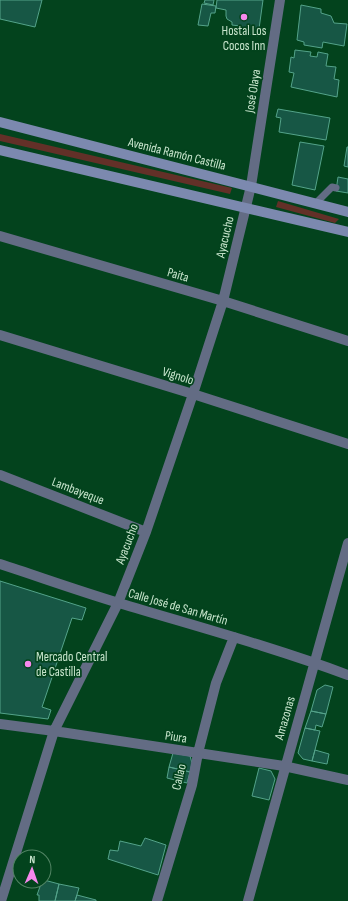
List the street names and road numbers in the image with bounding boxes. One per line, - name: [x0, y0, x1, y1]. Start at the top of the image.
- street label: José Olaya: [242, 68, 264, 115]
- street label: Avenida Ramón Castilla: [125, 134, 228, 174]
- street label: Ayacucho: [212, 215, 238, 260]
- street label: Paita: [165, 264, 191, 286]
- street label: Vignolo: [160, 364, 196, 388]
- street label: Lambayeque: [50, 474, 106, 508]
- street label: Ayacucho: [112, 522, 142, 567]
- street label: Calle José de San Martín: [126, 585, 230, 629]
- street label: Amazonas: [271, 694, 299, 742]
- street label: Piura: [164, 727, 188, 747]
- street label: Callao: [168, 762, 190, 792]

